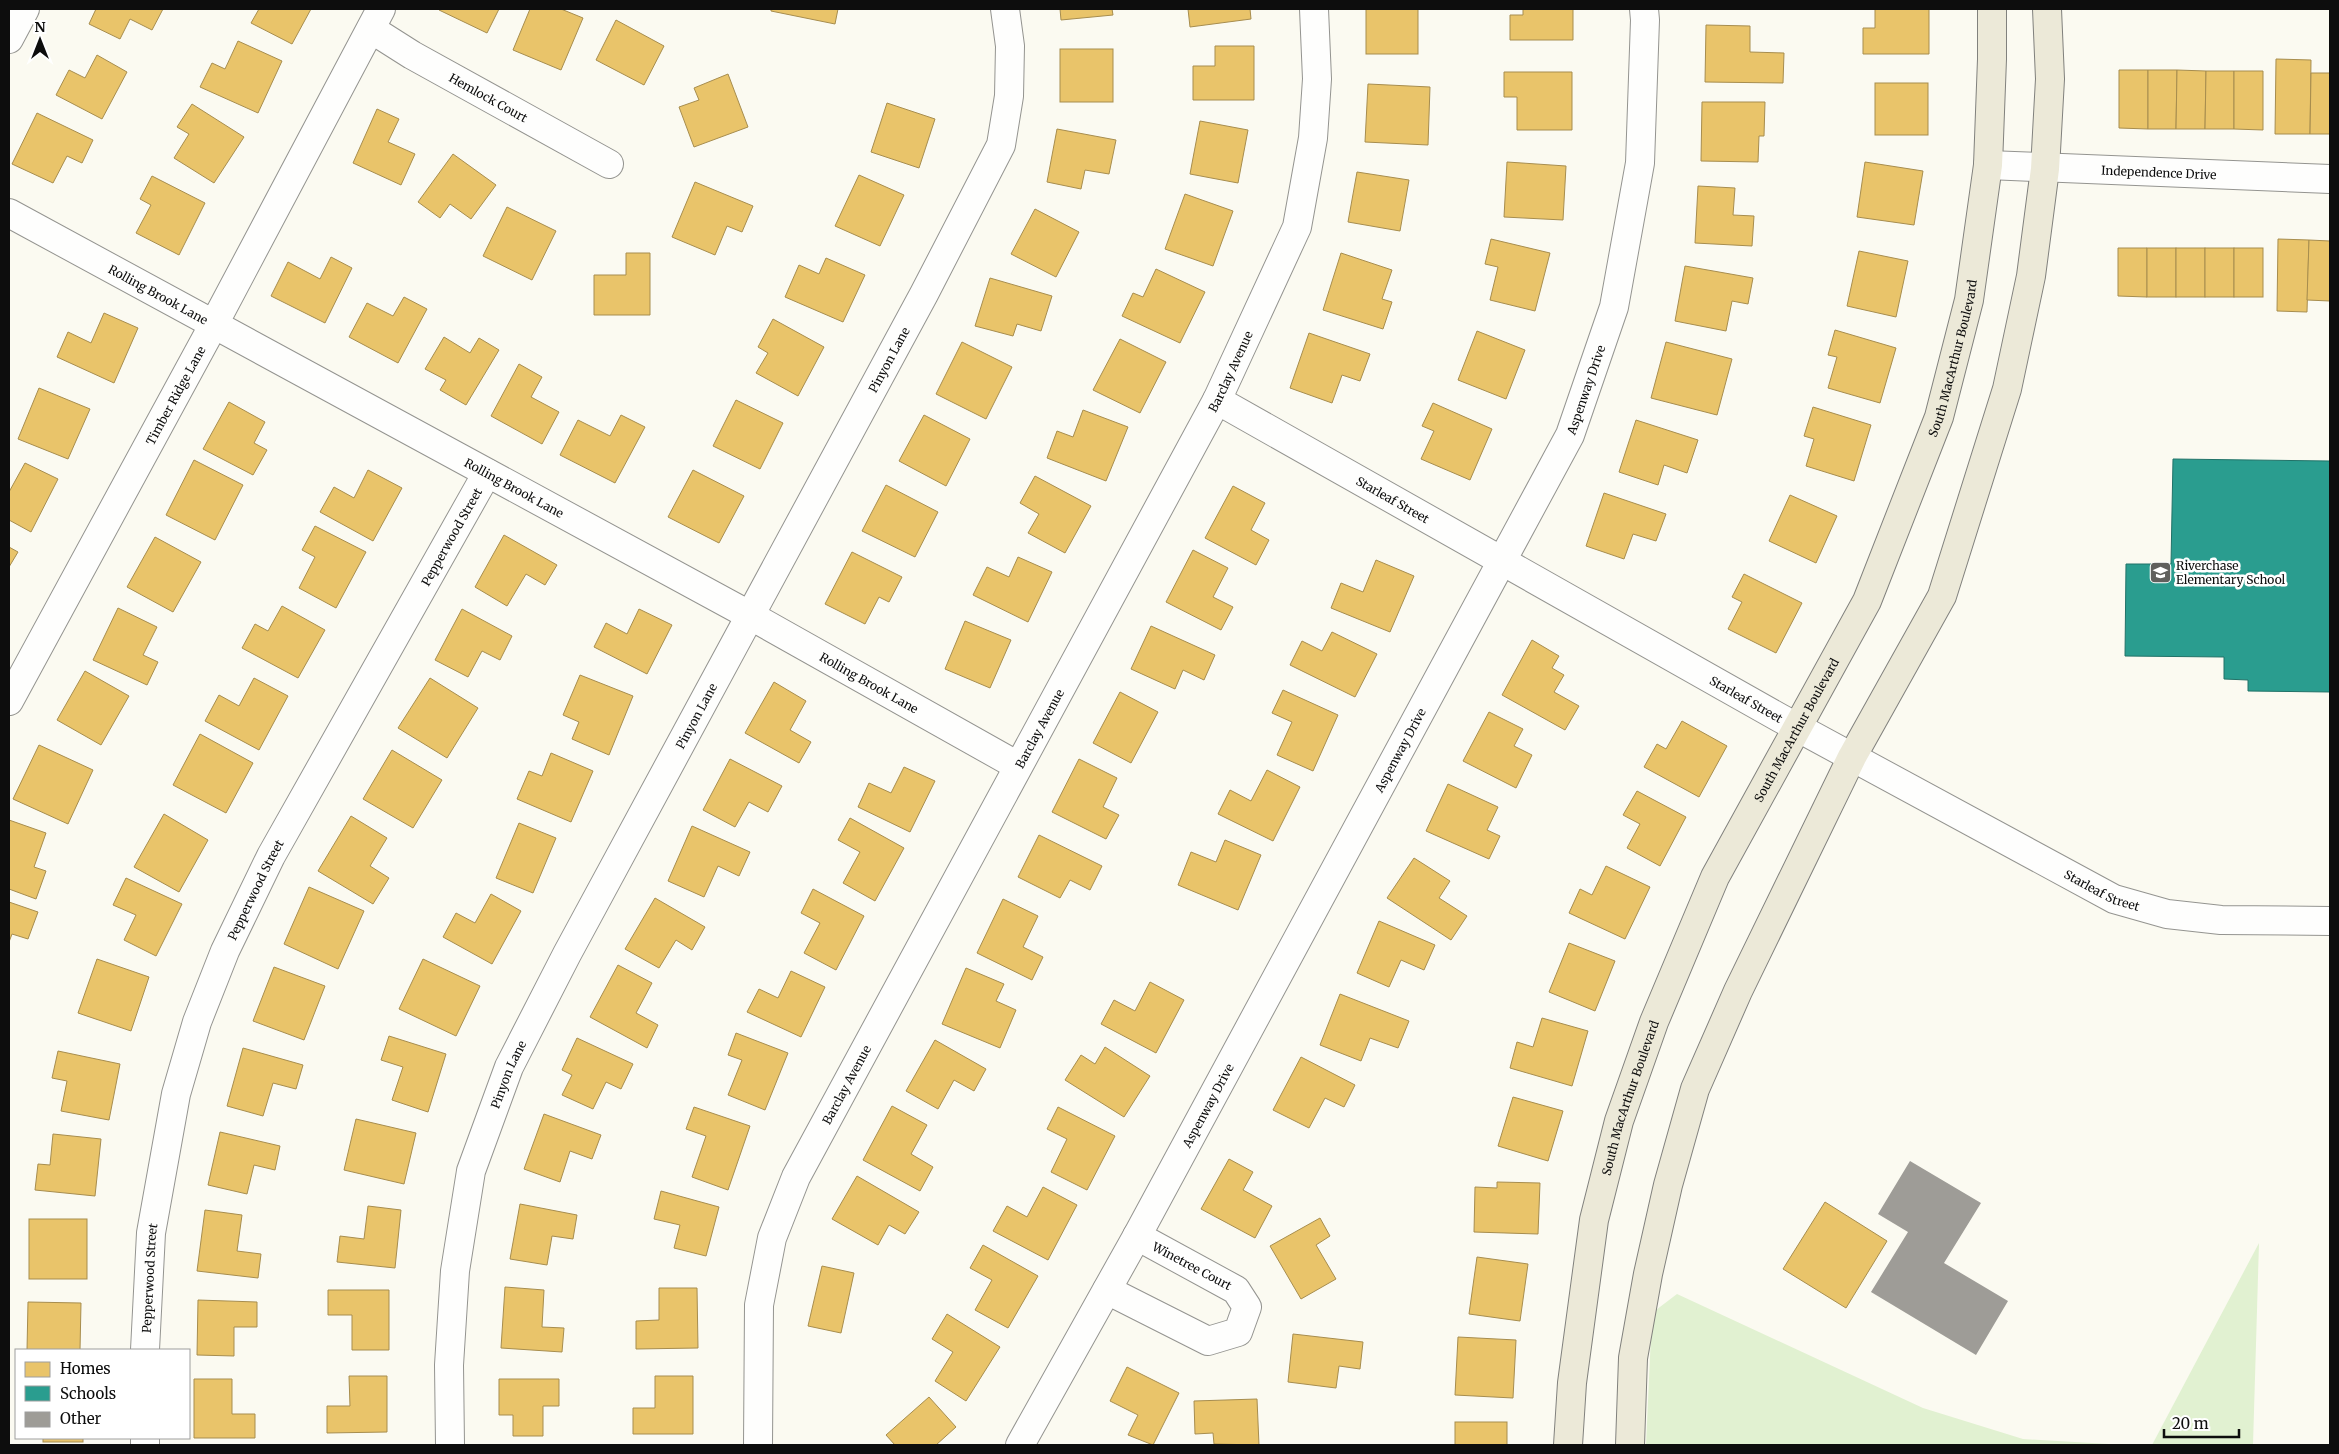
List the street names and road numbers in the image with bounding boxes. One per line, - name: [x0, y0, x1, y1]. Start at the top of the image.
- street label: Hemlock Court: [447, 70, 531, 125]
- street label: Independence Drive: [2101, 162, 2217, 182]
- street label: Rolling Brook Lane: [106, 261, 211, 327]
- street label: South MacArthur Boulevard: [1924, 279, 1979, 439]
- street label: Pinyon Lane: [865, 324, 912, 395]
- street label: Barclay Avenue: [1204, 328, 1255, 415]
- street label: Timber Ridge Lane: [142, 343, 208, 447]
- street label: Aspenway Drive: [1563, 343, 1608, 437]
- street label: Rolling Brook Lane: [462, 454, 567, 520]
- street label: Starleaf Street: [1354, 473, 1432, 526]
- street label: Pepperwood Street: [418, 485, 485, 588]
- street label: Rolling Brook Lane: [817, 649, 921, 716]
- street label: South MacArthur Boulevard: [1750, 655, 1842, 804]
- street label: Starleaf Street: [1707, 672, 1786, 726]
- street label: Pinyon Lane: [672, 680, 720, 751]
- street label: Barclay Avenue: [1012, 686, 1067, 771]
- street label: Aspenway Drive: [1370, 705, 1429, 796]
- street label: Pepperwood Street: [224, 837, 286, 942]
- street label: Starleaf Street: [2062, 866, 2142, 913]
- street label: South MacArthur Boulevard: [1598, 1018, 1661, 1177]
- street label: Pinyon Lane: [487, 1038, 529, 1110]
- street label: Barclay Avenue: [819, 1042, 874, 1127]
- street label: Aspenway Drive: [1178, 1061, 1236, 1151]
- street label: Pepperwood Street: [138, 1222, 160, 1333]
- street label: Winetree Court: [1149, 1238, 1235, 1293]

